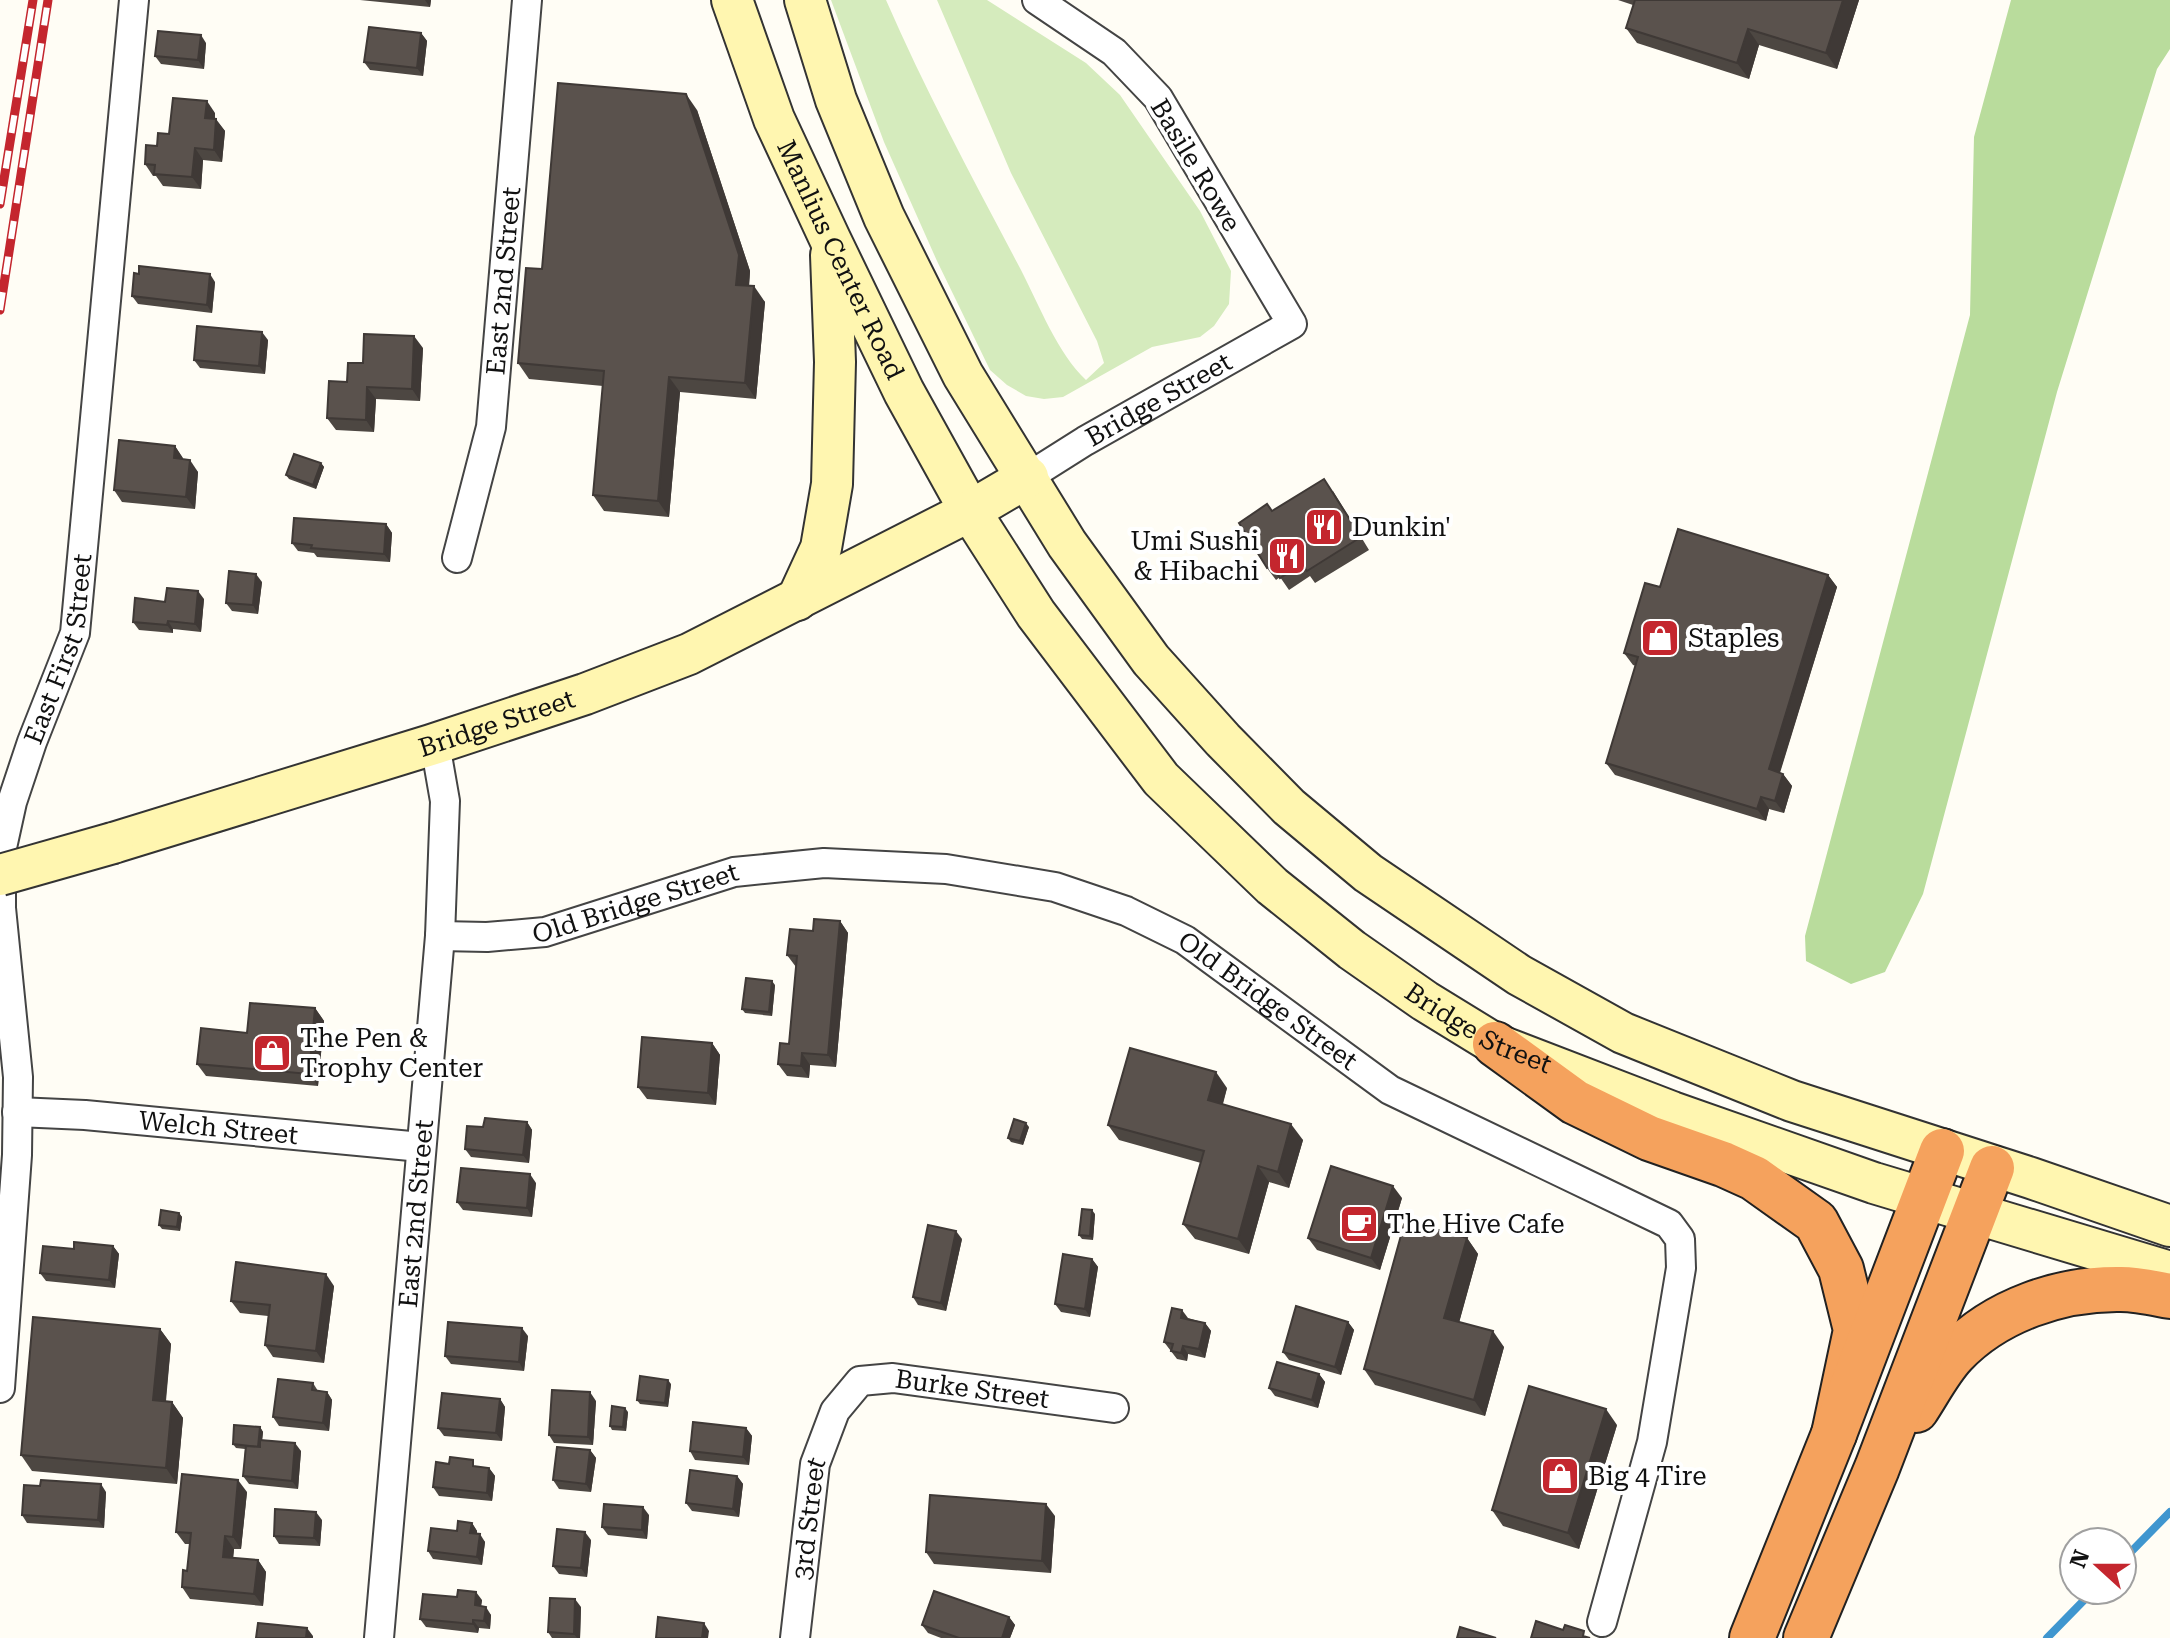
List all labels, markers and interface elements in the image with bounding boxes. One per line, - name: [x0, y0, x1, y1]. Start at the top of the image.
- street label: Basile Rowe: [1145, 93, 1247, 237]
- street label: Manlius Center Road: [771, 135, 911, 384]
- street label: East 2nd Street: [480, 185, 526, 376]
- street label: Bridge Street: [1080, 346, 1237, 452]
- restaurant icon: Dunkin': [1303, 506, 1345, 548]
- place label: Dunkin': [1352, 512, 1451, 542]
- place label: Umi Sushi & Hibachi: [1130, 526, 1259, 586]
- restaurant icon: Umi Sushi & Hibachi: [1266, 535, 1308, 577]
- street label: East First Street: [18, 552, 97, 748]
- shop icon: Staples: [1639, 617, 1681, 659]
- place label: Staples: [1688, 623, 1779, 653]
- street label: Bridge Street: [415, 683, 579, 763]
- street label: Old Bridge Street: [531, 856, 742, 948]
- street label: Old Bridge Street: [1172, 925, 1364, 1076]
- street label: Bridge Street: [1399, 977, 1556, 1079]
- place label: The Pen & Trophy Center: [300, 1023, 484, 1083]
- shop icon: The Pen & Trophy Center: [251, 1032, 293, 1074]
- street label: Welch Street: [137, 1105, 300, 1150]
- street label: East 2nd Street: [393, 1118, 439, 1309]
- cafe icon: The Hive Cafe: [1338, 1203, 1380, 1245]
- place label: The Hive Cafe: [1387, 1209, 1564, 1239]
- street label: Burke Street: [893, 1363, 1052, 1414]
- street label: 3rd Street: [787, 1453, 831, 1582]
- shop icon: Big 4 Tire: [1539, 1455, 1581, 1497]
- place label: Big 4 Tire: [1588, 1461, 1707, 1491]
- north arrow: [2058, 1526, 2138, 1606]
- text: N: [2065, 1547, 2095, 1571]

